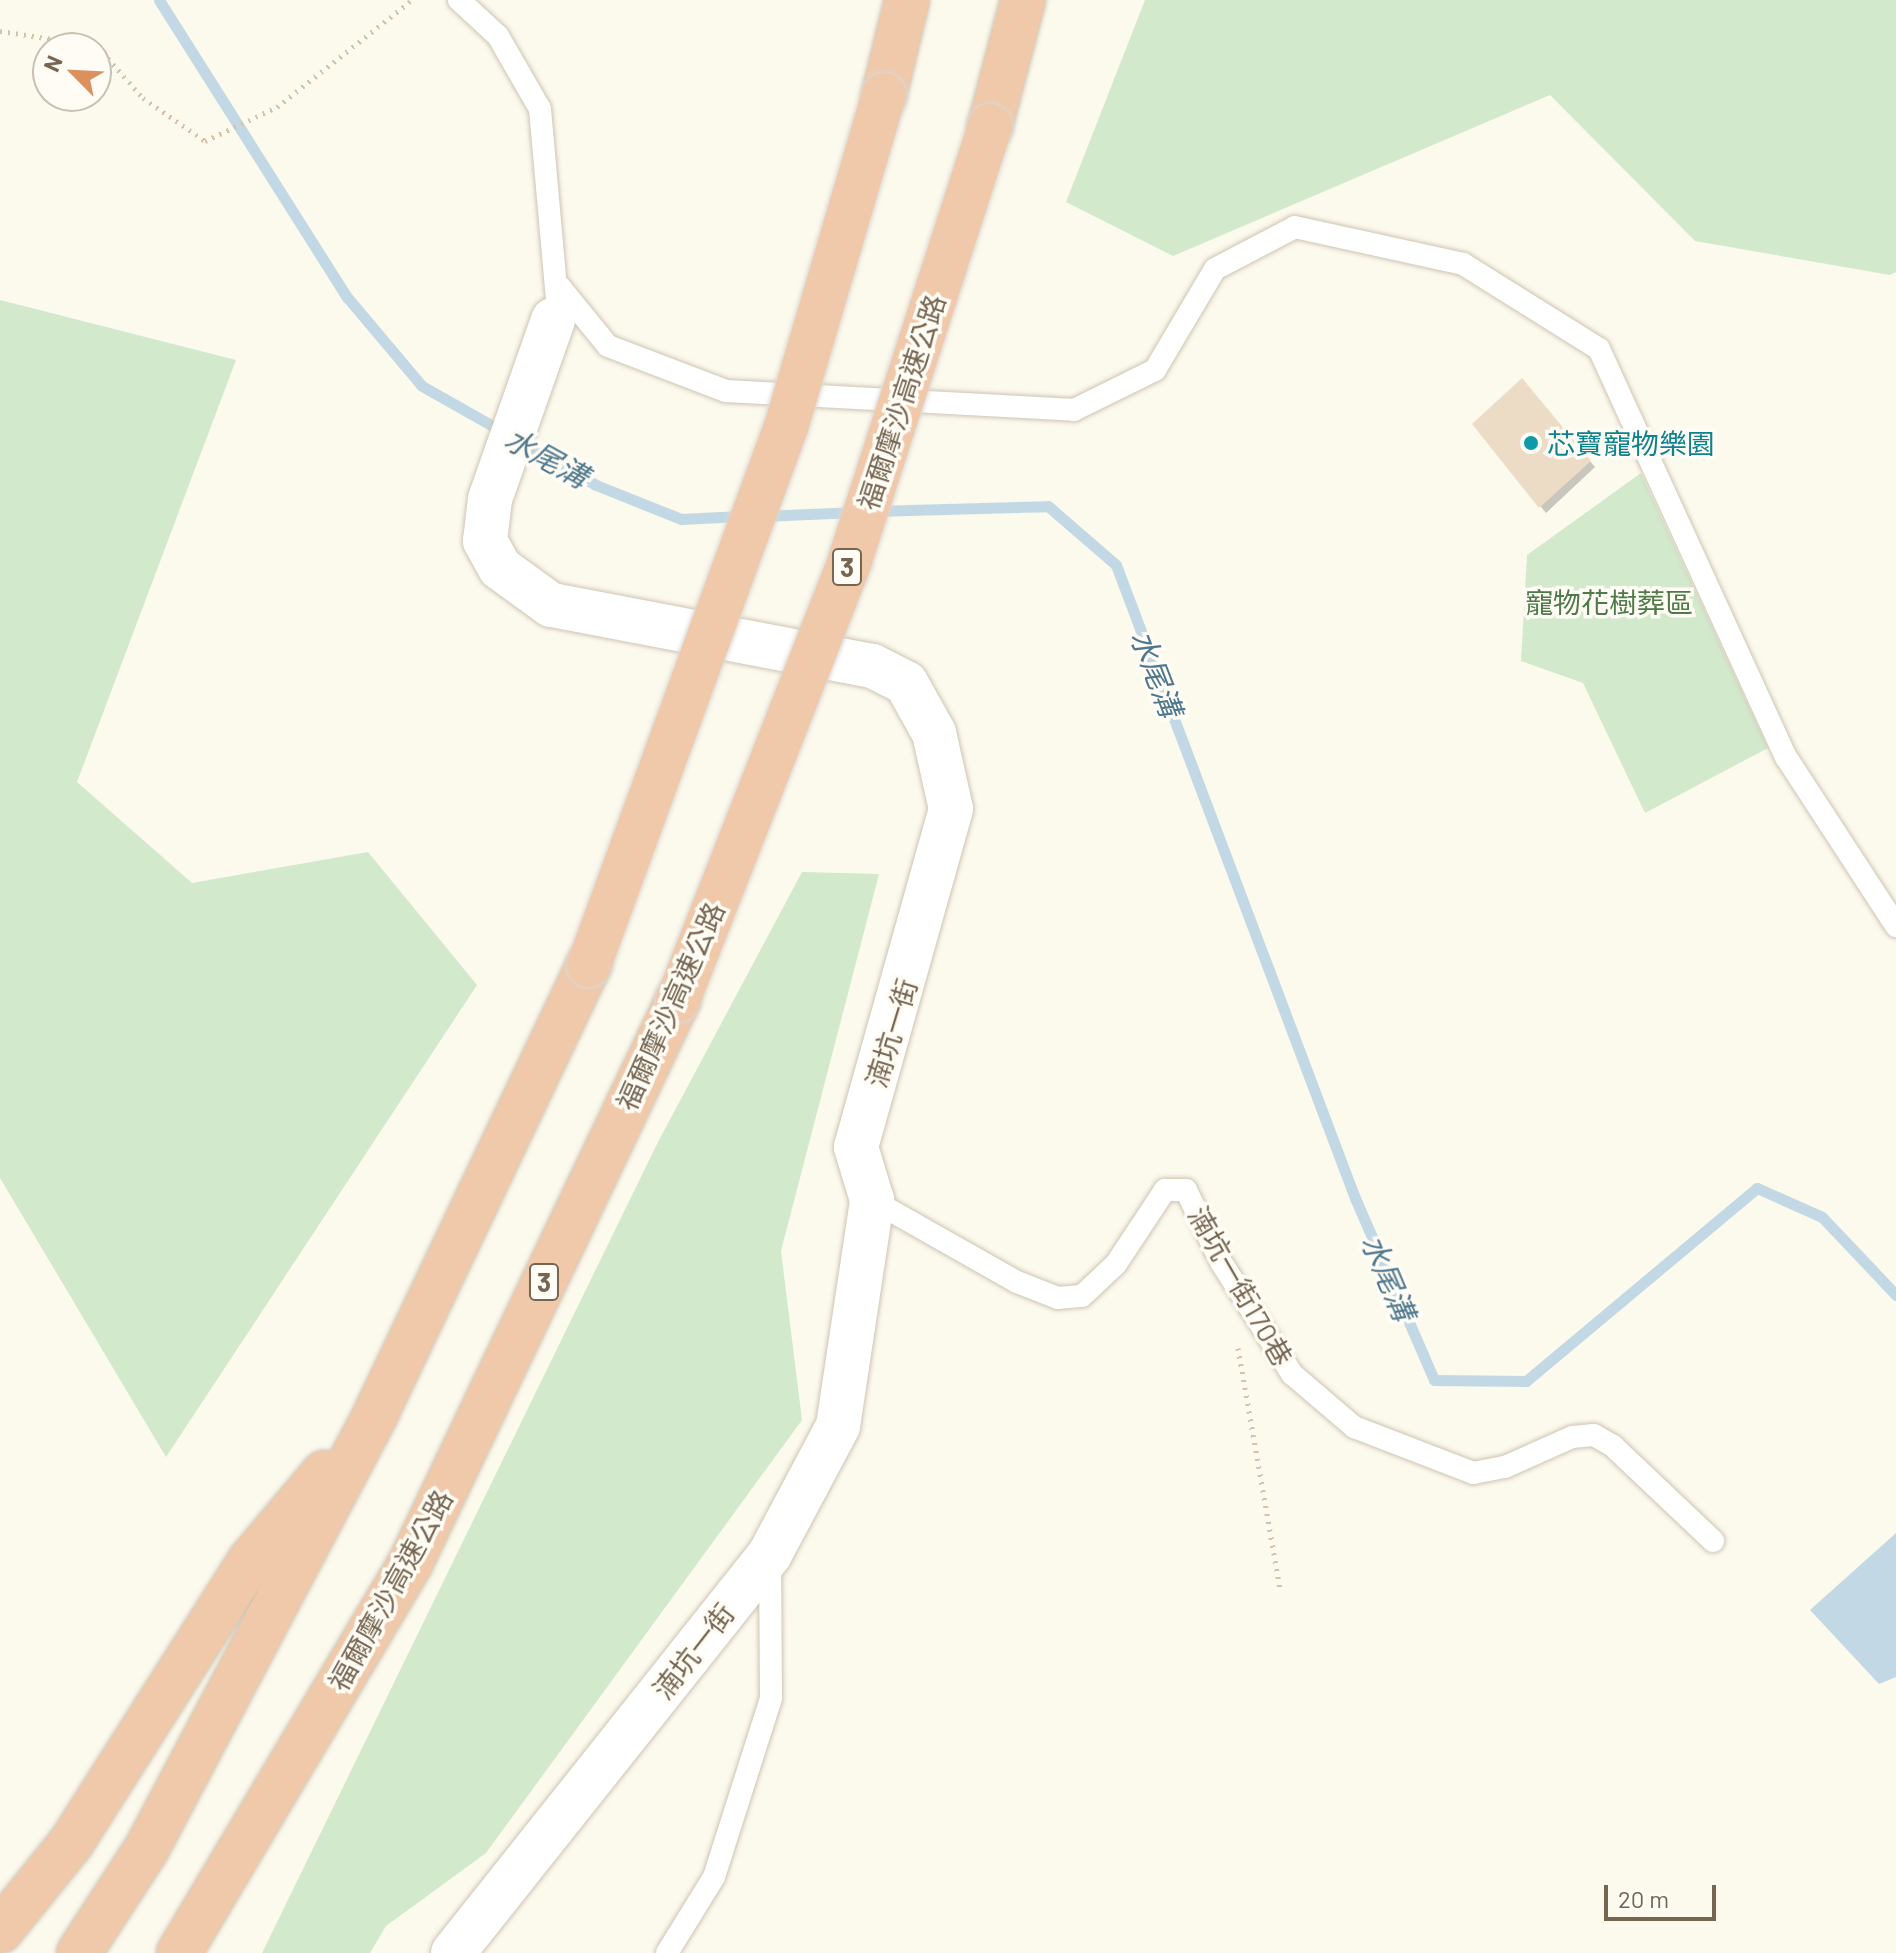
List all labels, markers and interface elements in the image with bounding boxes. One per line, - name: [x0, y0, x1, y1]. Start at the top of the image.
- north arrow: [32, 32, 112, 112]
- text: N: [37, 51, 67, 75]
- street label: 福爾摩沙高速公路: [850, 290, 952, 514]
- water label: 水尾溝: [499, 419, 595, 495]
- place label: 芯寶寵物樂園: [1547, 426, 1715, 460]
- marker: 芯寶寵物樂園: [1522, 434, 1540, 452]
- road number: 3: [831, 545, 863, 589]
- park label: 寵物花樹葬區: [1525, 585, 1693, 619]
- water label: 水尾溝: [1124, 625, 1190, 721]
- street label: 福爾摩沙高速公路: [609, 897, 731, 1115]
- street label: 湳坑一街: [859, 975, 923, 1091]
- street label: 湳坑一街170巷: [1182, 1200, 1300, 1372]
- water label: 水尾溝: [1355, 1229, 1423, 1325]
- road number: 3: [528, 1260, 560, 1304]
- street label: 福爾摩沙高速公路: [321, 1484, 459, 1696]
- street label: 湳坑一街: [645, 1597, 741, 1705]
- scale bar: [1608, 1869, 1720, 1919]
- text: 20 m: [1618, 1884, 1669, 1913]

